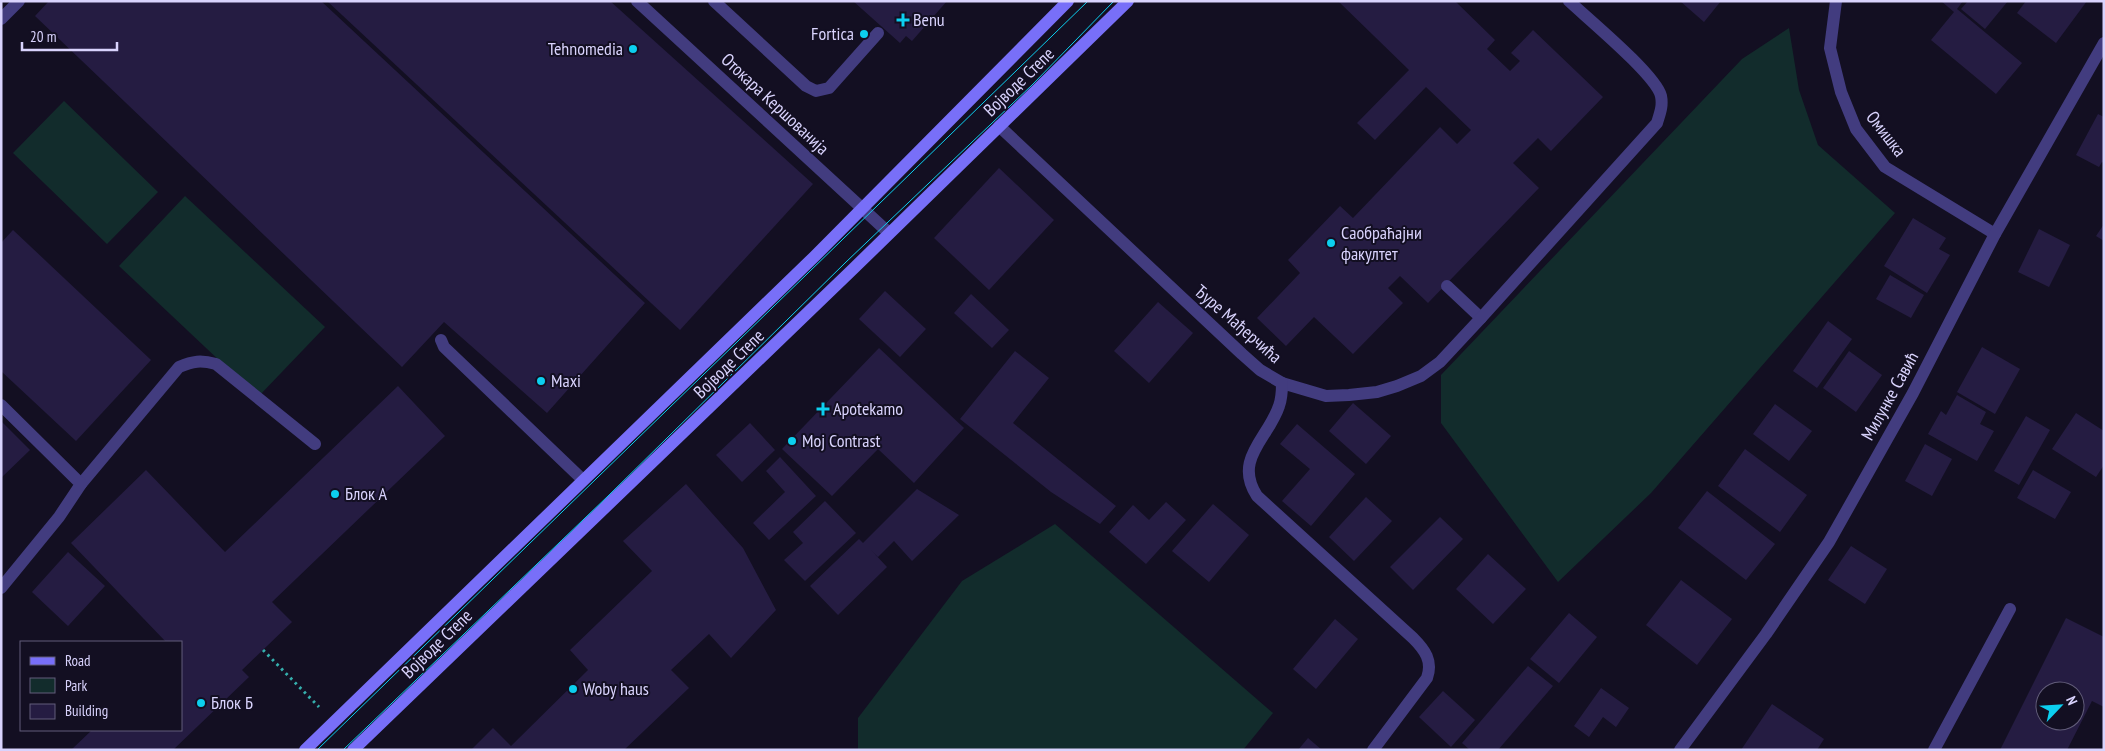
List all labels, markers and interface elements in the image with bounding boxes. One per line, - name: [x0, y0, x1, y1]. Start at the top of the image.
- place label: Benu: [913, 8, 945, 31]
- marker: Benu: [897, 14, 909, 26]
- scale bar: [22, 20, 118, 52]
- place label: Fortica: [811, 22, 854, 45]
- text: 20 m: [30, 27, 56, 46]
- marker: Fortica: [858, 28, 870, 40]
- place label: Tehnomedia: [548, 37, 623, 60]
- street label: Војводе Степе: [978, 42, 1059, 121]
- marker: Tehnomedia: [627, 43, 639, 55]
- street label: Отокара Кершованија: [717, 48, 834, 160]
- street label: Омишка: [1861, 106, 1911, 161]
- place label: Саобраћајни факултет: [1341, 221, 1422, 265]
- marker: Саобраћајни факултет: [1325, 237, 1337, 249]
- street label: Ђуре Мађерчића: [1190, 279, 1287, 368]
- street label: Војводе Степе: [688, 324, 769, 403]
- street label: Милунке Савић: [1856, 347, 1923, 444]
- place label: Maxi: [551, 369, 581, 392]
- marker: Maxi: [535, 375, 547, 387]
- place label: Apotekamo: [833, 397, 903, 420]
- marker: Apotekamo: [817, 403, 829, 415]
- place label: Moj Contrast: [802, 429, 881, 452]
- marker: Moj Contrast: [786, 435, 798, 447]
- place label: Блок А: [345, 482, 387, 505]
- marker: Блок А: [329, 488, 341, 500]
- street label: Војводе Степе: [396, 604, 477, 683]
- legend: [20, 641, 182, 731]
- text: Road: [65, 651, 91, 670]
- text: Park: [65, 676, 87, 695]
- place label: Woby haus: [583, 677, 649, 700]
- north arrow: [2035, 681, 2085, 731]
- marker: Woby haus: [567, 683, 579, 695]
- place label: Блок Б: [211, 691, 253, 714]
- text: N: [2062, 693, 2082, 708]
- marker: Блок Б: [195, 697, 207, 709]
- text: Building: [65, 701, 108, 720]

